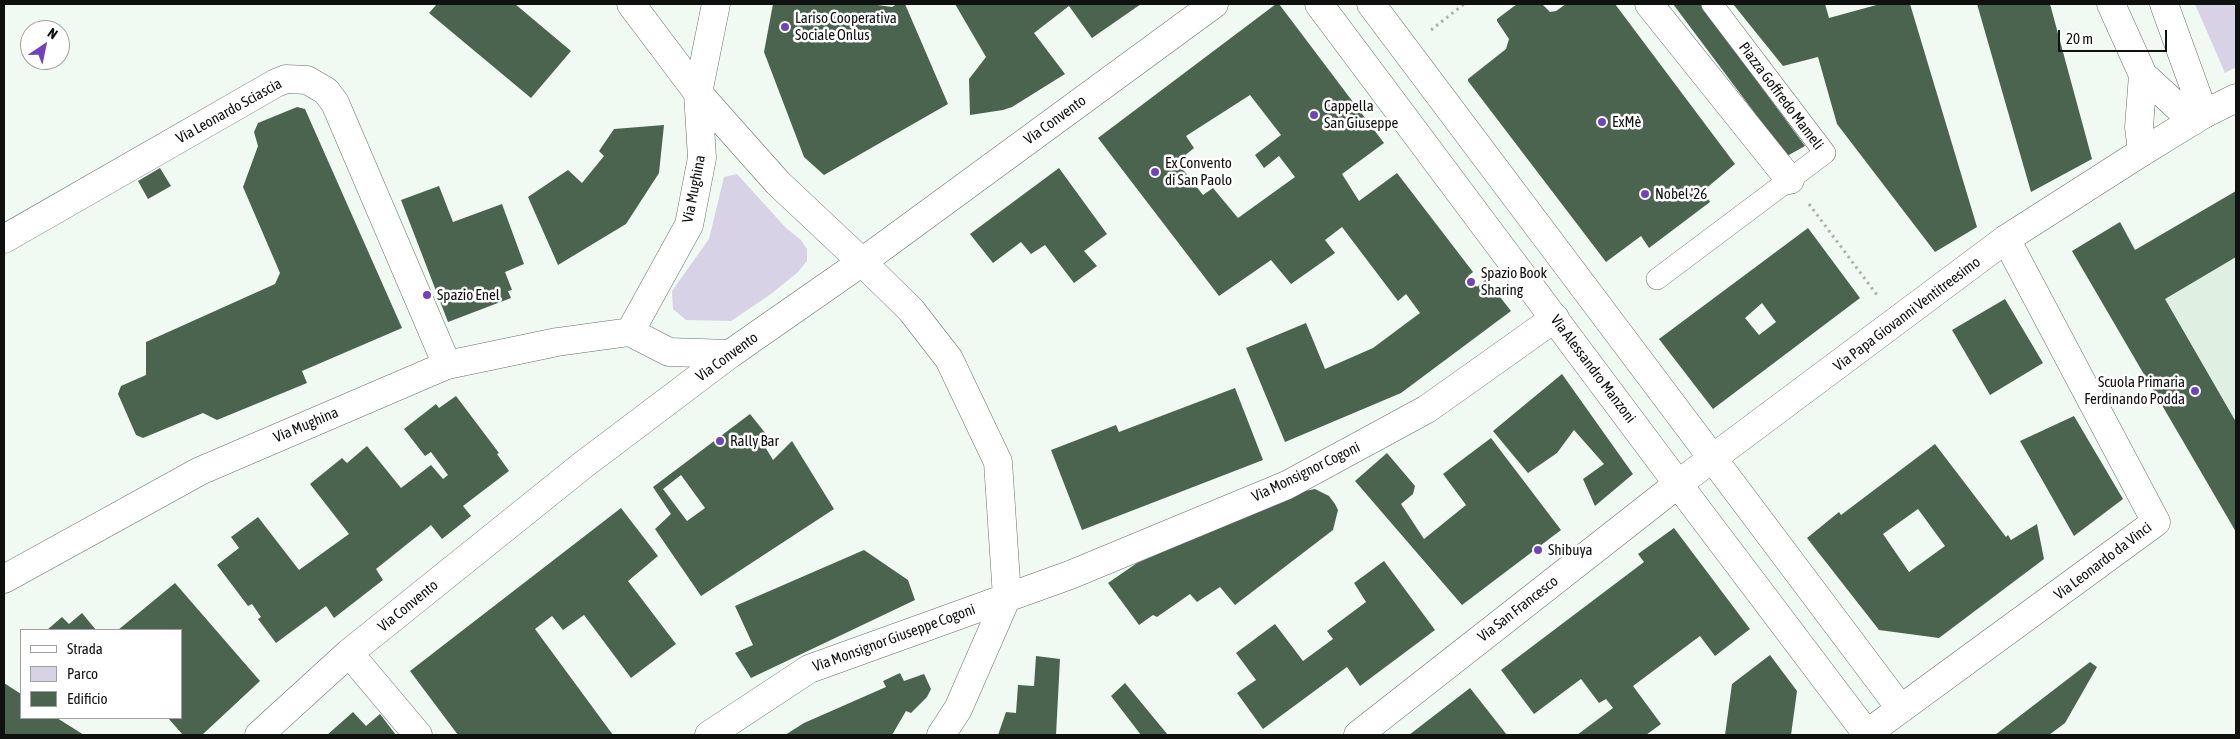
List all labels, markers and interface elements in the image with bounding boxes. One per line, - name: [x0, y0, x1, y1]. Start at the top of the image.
- place label: Lariso Cooperativa Sociale Onlus: [795, 9, 897, 44]
- north arrow: [20, 20, 70, 70]
- scale bar: [2060, 20, 2169, 52]
- marker: Lariso Cooperativa Sociale Onlus: [779, 21, 791, 33]
- text: N: [45, 24, 61, 42]
- text: 20 m: [2066, 30, 2093, 47]
- street label: Piazza Goffredo Mameli: [1735, 39, 1827, 153]
- street label: Via Leonardo Sciascia: [173, 75, 285, 147]
- street label: Via Convento: [1020, 91, 1090, 149]
- place label: Cappella San Giuseppe: [1324, 97, 1398, 132]
- marker: Cappella San Giuseppe: [1308, 109, 1320, 121]
- place label: ExMè: [1612, 113, 1641, 131]
- marker: ExMè: [1596, 116, 1608, 128]
- street label: Via Mughina: [679, 154, 709, 224]
- place label: Ex Convento di San Paolo: [1165, 154, 1232, 189]
- marker: Ex Convento di San Paolo: [1149, 166, 1161, 178]
- place label: Nobel '26: [1655, 185, 1707, 203]
- marker: Nobel '26: [1639, 188, 1651, 200]
- street label: Via Papa Giovanni Ventitreesimo: [1830, 253, 1984, 375]
- place label: Spazio Book Sharing: [1481, 264, 1547, 299]
- marker: Spazio Book Sharing: [1465, 276, 1477, 288]
- place label: Spazio Enel: [437, 286, 500, 304]
- marker: Spazio Enel: [421, 289, 433, 301]
- street label: Via Alessandro Manzoni: [1547, 311, 1639, 427]
- street label: Via Convento: [692, 328, 762, 386]
- place label: Scuola Primaria Ferdinando Podda: [2084, 373, 2185, 408]
- marker: Scuola Primaria Ferdinando Podda: [2189, 385, 2201, 397]
- street label: Via Mughina: [271, 403, 341, 447]
- place label: Rally Bar: [730, 432, 779, 450]
- marker: Rally Bar: [714, 435, 726, 447]
- street label: Via Monsignor Cogoni: [1249, 438, 1363, 506]
- street label: Via Leonardo da Vinci: [2051, 518, 2155, 604]
- place label: Shibuya: [1548, 541, 1592, 559]
- marker: Shibuya: [1532, 544, 1544, 556]
- street label: Via San Francesco: [1474, 572, 1562, 646]
- street label: Via Convento: [374, 576, 442, 636]
- street label: Via Monsignor Giuseppe Cogoni: [810, 600, 978, 676]
- legend: [20, 629, 182, 719]
- text: Strada: [67, 640, 103, 657]
- text: Parco: [67, 665, 98, 682]
- text: Edificio: [67, 690, 108, 707]

